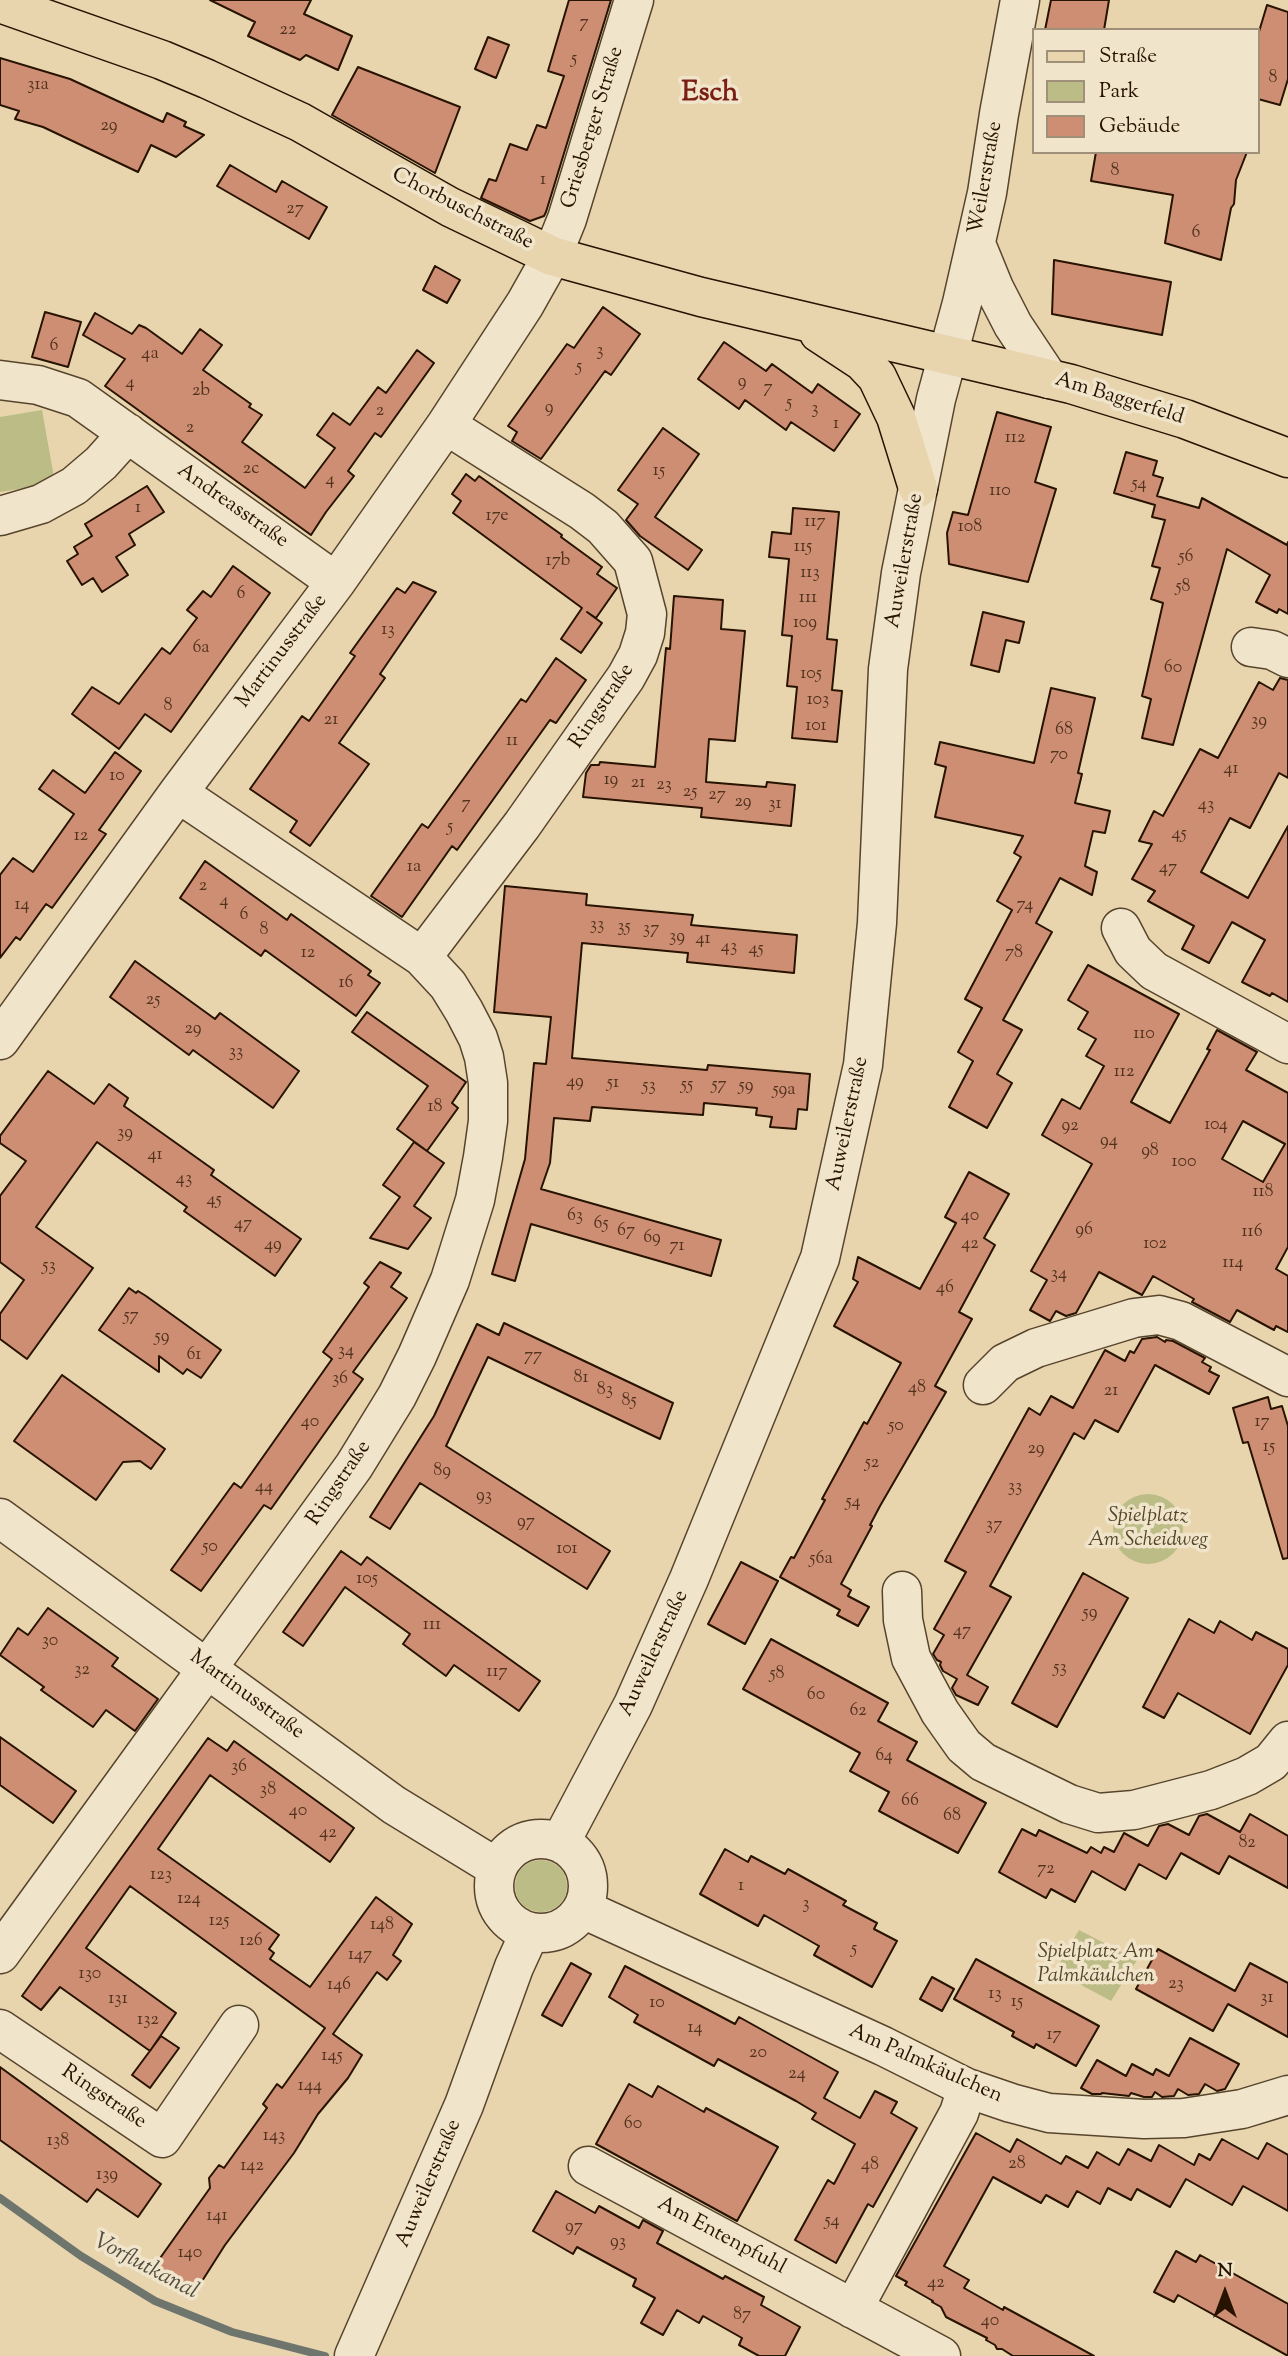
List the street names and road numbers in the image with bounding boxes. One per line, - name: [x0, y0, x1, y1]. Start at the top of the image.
- street label: Griesberger Straße: [557, 44, 631, 212]
- street label: Weilerstraße: [965, 120, 1009, 236]
- street label: Chorbuschstraße: [387, 163, 537, 257]
- street label: Am Baggerfeld: [1051, 368, 1187, 432]
- street label: Andreasstraße: [171, 459, 293, 555]
- street label: Auweilerstraße: [882, 492, 930, 630]
- street label: Martinusstraße: [232, 590, 334, 714]
- street label: Ringstraße: [565, 660, 641, 754]
- street label: Auweilerstraße: [822, 1055, 876, 1193]
- street label: Ringstraße: [302, 1437, 378, 1531]
- street label: Auweilerstraße: [615, 1587, 695, 1721]
- street label: Martinusstraße: [184, 1646, 308, 1746]
- street label: Am Palmkäulchen: [844, 2020, 1006, 2110]
- street label: Ringstraße: [56, 2060, 150, 2136]
- street label: Auweilerstraße: [392, 2116, 468, 2252]
- street label: Am Entenpfuhl: [652, 2193, 790, 2281]

